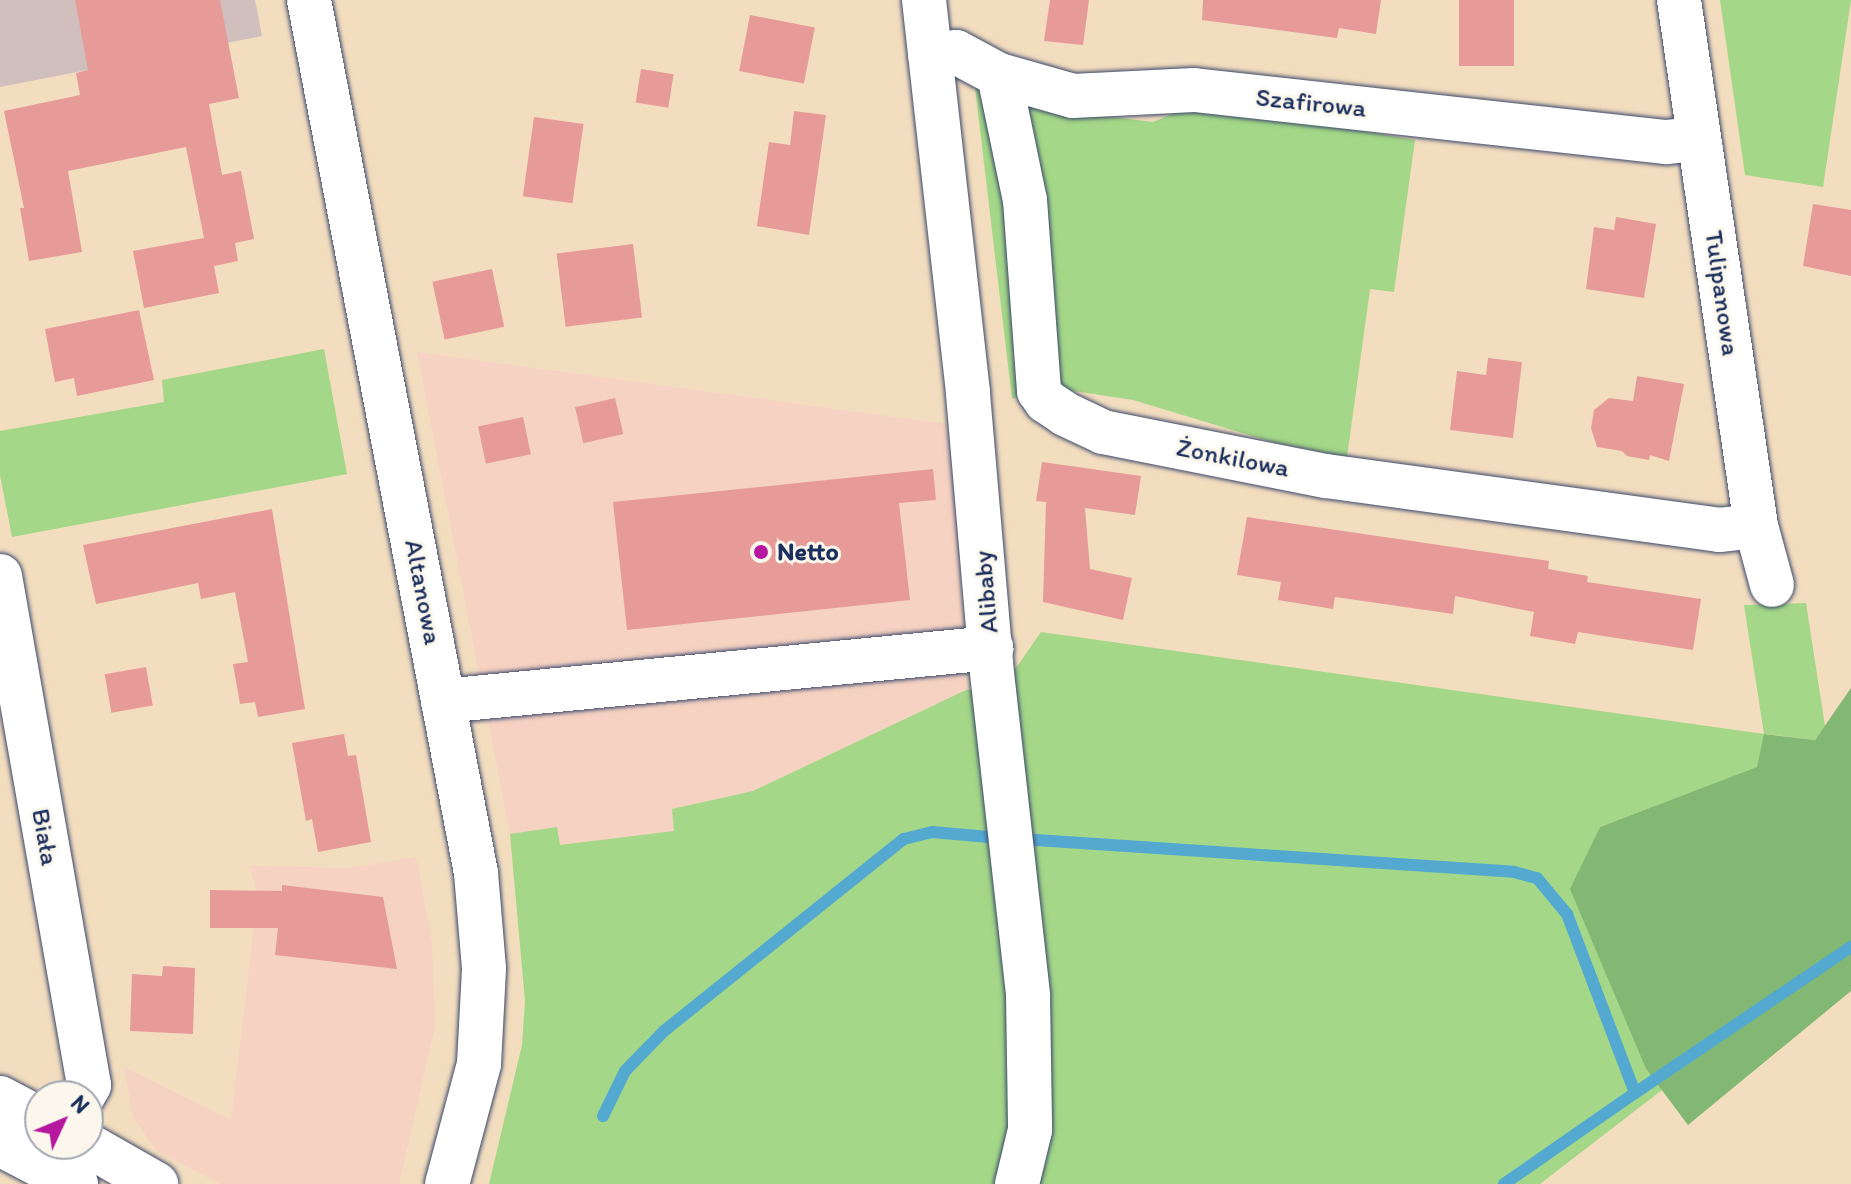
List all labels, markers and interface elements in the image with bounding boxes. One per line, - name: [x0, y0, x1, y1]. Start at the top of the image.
- street label: Szafirowa: [1254, 82, 1368, 124]
- street label: Tulipanowa: [1698, 228, 1746, 358]
- street label: Żonkilowa: [1174, 432, 1292, 484]
- place label: Netto: [777, 536, 839, 568]
- street label: Altanowa: [398, 537, 448, 647]
- marker: Netto: [752, 543, 770, 561]
- street label: Alibaby: [967, 549, 1005, 635]
- street label: Biała: [25, 806, 65, 868]
- north arrow: [24, 1080, 104, 1160]
- text: N: [65, 1090, 95, 1119]

